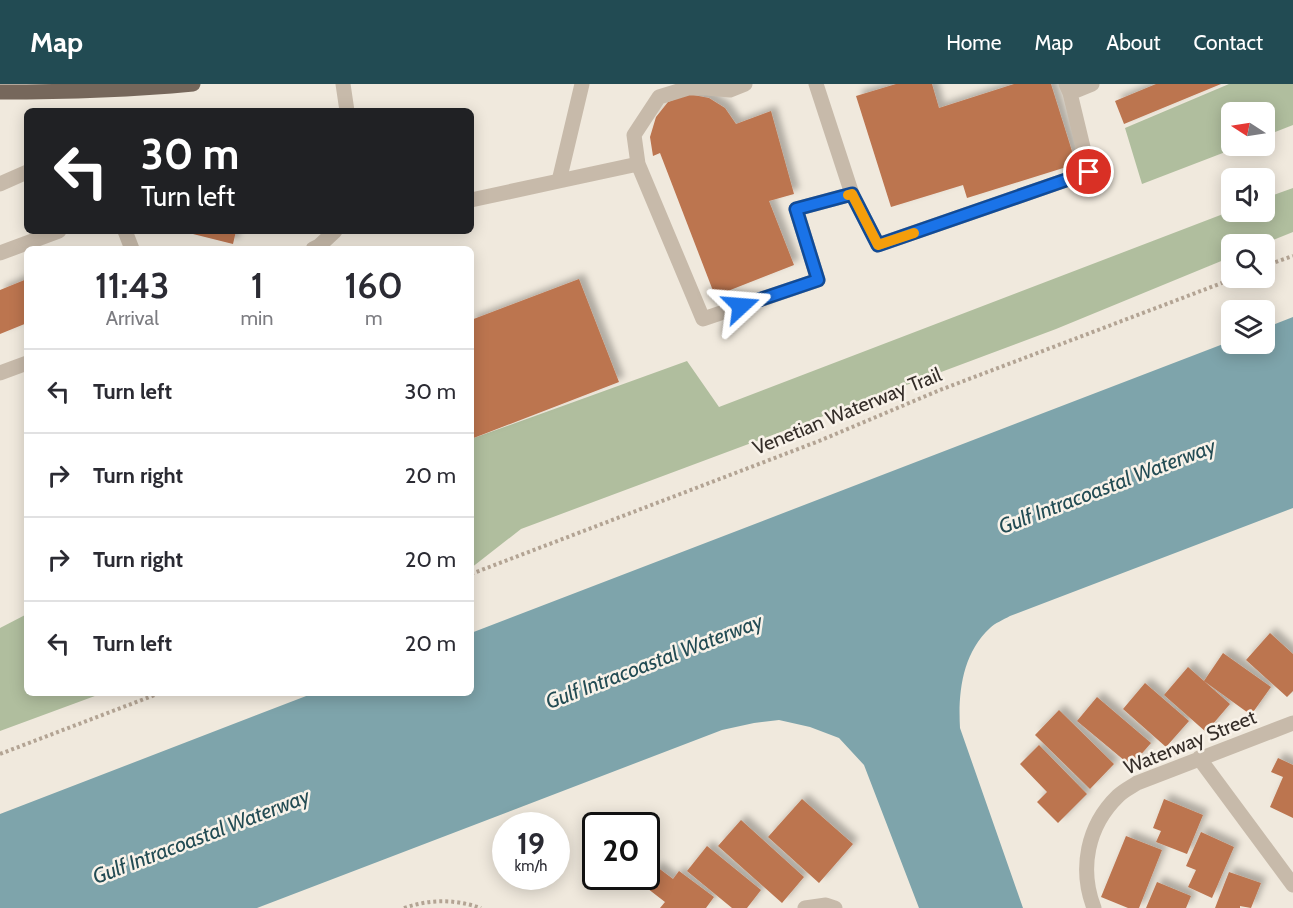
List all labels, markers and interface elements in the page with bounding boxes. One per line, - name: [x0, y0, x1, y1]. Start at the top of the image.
- text: Map: [30, 25, 83, 59]
- text: Home: [946, 30, 1002, 55]
- text: Map: [1035, 30, 1073, 55]
- text: About: [1106, 30, 1160, 55]
- text: Contact: [1193, 30, 1263, 55]
- north arrow: [1221, 102, 1275, 156]
- map controls: [1221, 102, 1275, 354]
- text: 30 m: [141, 128, 239, 180]
- icon: left: [42, 132, 120, 210]
- pin: [1063, 146, 1114, 197]
- icon: arrive: [1072, 155, 1105, 188]
- button: sound: [1221, 168, 1275, 222]
- text: Turn left: [141, 180, 235, 213]
- button: search: [1221, 234, 1275, 288]
- text: 11:43: [95, 263, 170, 307]
- text: 1: [251, 263, 263, 307]
- text: 160: [345, 263, 403, 307]
- position arrow: [709, 274, 773, 338]
- button: layers: [1221, 300, 1275, 354]
- text: Arrival: [106, 306, 159, 330]
- text: min: [241, 306, 274, 330]
- text: m: [365, 306, 383, 330]
- street label: Venetian Waterway Trail: [749, 362, 945, 460]
- icon: left: [42, 375, 75, 408]
- text: Turn left: [93, 378, 172, 405]
- text: 30 m: [404, 378, 456, 405]
- water label: Gulf Intracoastal Waterway: [995, 433, 1220, 539]
- icon: right: [42, 459, 75, 492]
- text: Turn right: [93, 462, 183, 489]
- text: 20 m: [405, 462, 456, 489]
- icon: right: [42, 543, 75, 576]
- text: Turn right: [93, 546, 183, 573]
- text: 20 m: [405, 546, 456, 573]
- water label: Gulf Intracoastal Waterway: [542, 608, 767, 714]
- icon: left: [42, 627, 75, 660]
- text: Turn left: [93, 630, 172, 657]
- text: 20 m: [405, 630, 456, 657]
- street label: Waterway Street: [1120, 704, 1260, 779]
- water label: Gulf Intracoastal Waterway: [89, 783, 314, 889]
- speed limit sign: 20: [582, 812, 660, 890]
- text: 19: [517, 825, 545, 862]
- text: km/h: [515, 857, 547, 875]

